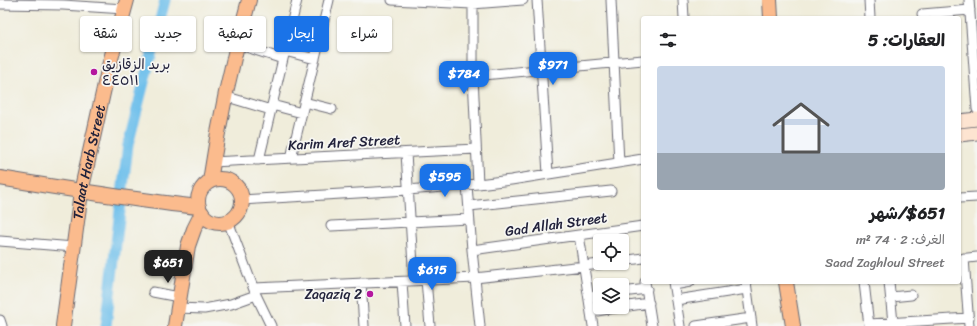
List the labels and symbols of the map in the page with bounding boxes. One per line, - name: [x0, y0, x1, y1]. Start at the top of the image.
- place label: بريد الزقازيق ٤٤٥١١: [102, 52, 170, 93]
- pin: $971: [529, 52, 577, 86]
- pin: $784: [440, 61, 488, 95]
- marker: بريد الزقازيق ٤٤٥١١: [89, 67, 99, 77]
- street label: Talaat Harb Street: [65, 102, 113, 221]
- street label: Karim Aref Street: [287, 127, 401, 158]
- pin: $595: [421, 164, 469, 198]
- street label: Gad Allah Street: [504, 205, 609, 244]
- pin: $651: [144, 250, 192, 284]
- pin: $615: [408, 257, 456, 291]
- place label: Zaqaziq 2: [304, 282, 362, 307]
- marker: Zaqaziq 2: [365, 289, 375, 299]

